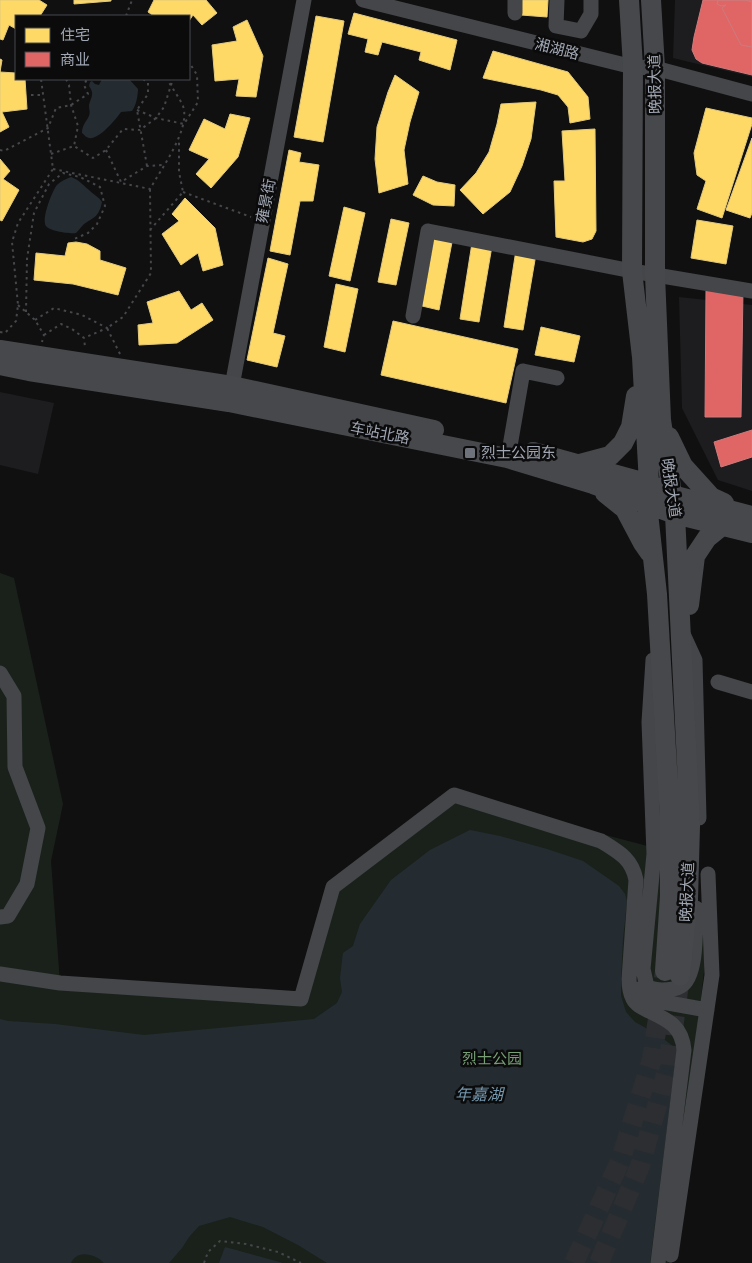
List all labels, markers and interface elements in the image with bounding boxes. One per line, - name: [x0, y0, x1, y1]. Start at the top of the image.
- legend: [15, 15, 190, 80]
- text: 住宅: [60, 26, 90, 44]
- street label: 湘湖路: [533, 35, 581, 63]
- text: 商业: [60, 51, 90, 69]
- street label: 晚报大道: [645, 54, 665, 114]
- street label: 雍景街: [253, 177, 279, 225]
- street label: 车站北路: [349, 418, 411, 448]
- place label: 烈士公园东: [481, 444, 556, 462]
- marker: 烈士公园东: [463, 446, 477, 460]
- street label: 晚报大道: [658, 457, 684, 519]
- street label: 晚报大道: [676, 862, 698, 922]
- park label: 烈士公园: [462, 1050, 522, 1068]
- water label: 年嘉湖: [455, 1085, 506, 1104]

